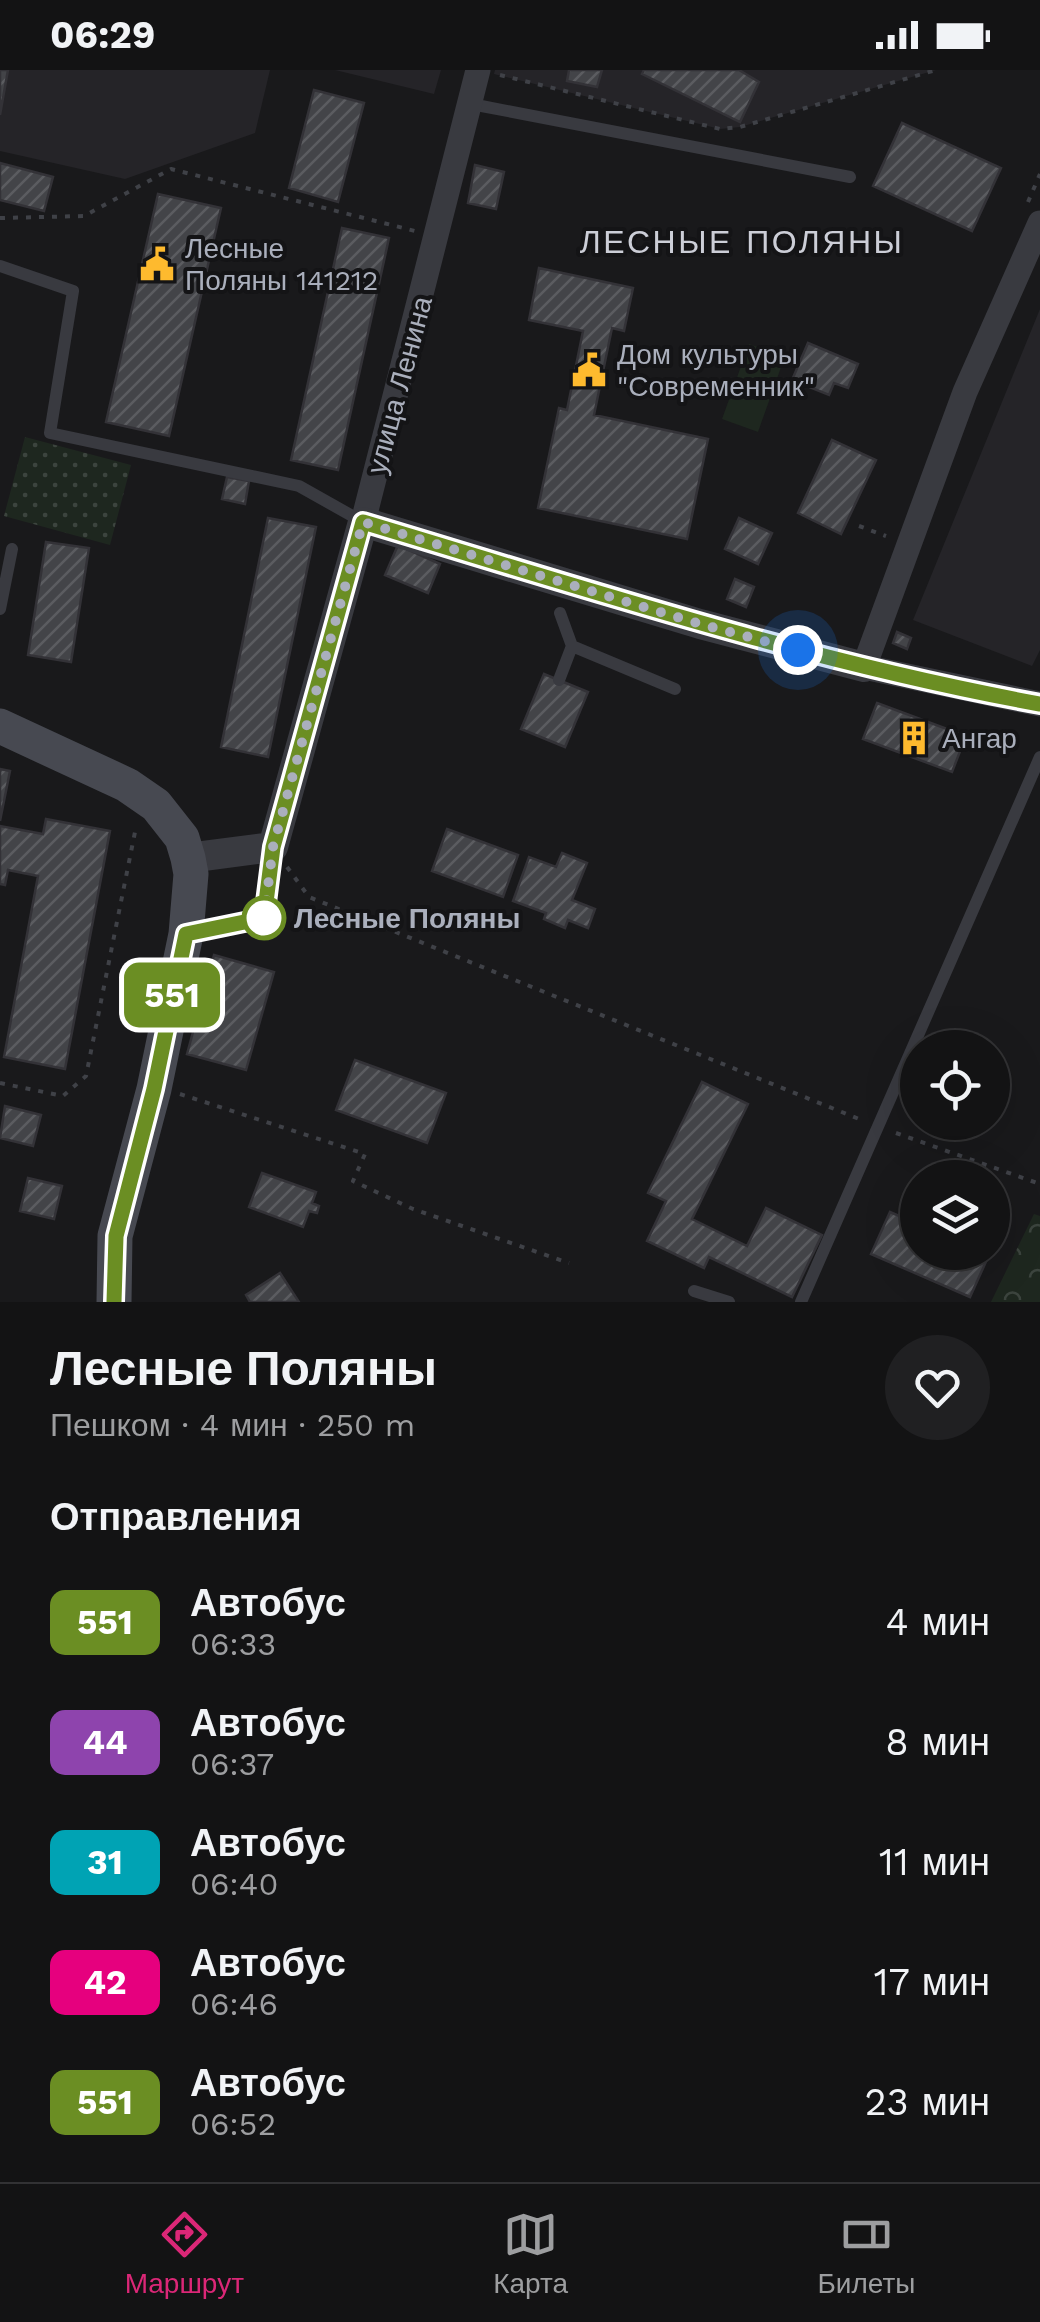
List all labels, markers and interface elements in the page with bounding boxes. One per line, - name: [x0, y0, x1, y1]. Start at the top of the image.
- text: 06:29: [50, 13, 155, 57]
- district label: ЛЕСНЫЕ ПОЛЯНЫ: [580, 223, 904, 261]
- place label: Лесные Поляны 141212: [185, 232, 378, 297]
- public building icon: Лесные Поляны 141212: [138, 245, 176, 283]
- street label: улица Ленина: [360, 292, 439, 478]
- place label: Дом культуры "Современник": [617, 338, 815, 403]
- public building icon: Дом культуры "Современник": [570, 351, 608, 389]
- your location: [773, 625, 823, 675]
- building icon: Ангар: [895, 719, 933, 757]
- place label: Ангар: [942, 722, 1017, 755]
- marker: Лесные Поляны: [243, 897, 285, 939]
- place label: Лесные Поляны: [294, 902, 520, 935]
- line badge: 551: [114, 962, 230, 1028]
- text: 551: [144, 974, 200, 1016]
- map controls: [900, 1030, 1010, 1270]
- button: locate: [900, 1030, 1010, 1140]
- button: layers: [900, 1160, 1010, 1270]
- button: heart: [885, 1335, 990, 1440]
- text: Лесные Поляны: [50, 1340, 437, 1397]
- text: Пешком · 4 мин · 250 m: [50, 1406, 415, 1444]
- text: Отправления: [50, 1495, 302, 1539]
- text: Автобус: [190, 1581, 346, 1625]
- text: 4 мин: [885, 1600, 990, 1644]
- text: 551: [77, 1601, 133, 1643]
- text: 06:33: [190, 1625, 276, 1663]
- text: Автобус: [190, 1701, 346, 1745]
- text: 8 мин: [885, 1720, 990, 1764]
- text: 44: [82, 1721, 128, 1763]
- text: 06:37: [190, 1745, 274, 1783]
- text: Автобус: [190, 1821, 346, 1865]
- text: 11 мин: [879, 1840, 990, 1884]
- text: 31: [87, 1841, 123, 1883]
- text: 06:40: [190, 1865, 278, 1903]
- text: Автобус: [190, 1941, 346, 1985]
- text: 17 мин: [874, 1960, 990, 2004]
- text: 42: [83, 1961, 127, 2003]
- text: 06:46: [190, 1985, 278, 2023]
- text: Автобус: [190, 2061, 346, 2105]
- text: 23 мин: [864, 2080, 990, 2124]
- text: 551: [77, 2081, 133, 2123]
- text: 06:52: [190, 2105, 276, 2143]
- tab: Маршрут: [125, 2207, 244, 2300]
- tab: Карта: [493, 2207, 568, 2300]
- tab: Билеты: [817, 2207, 915, 2300]

